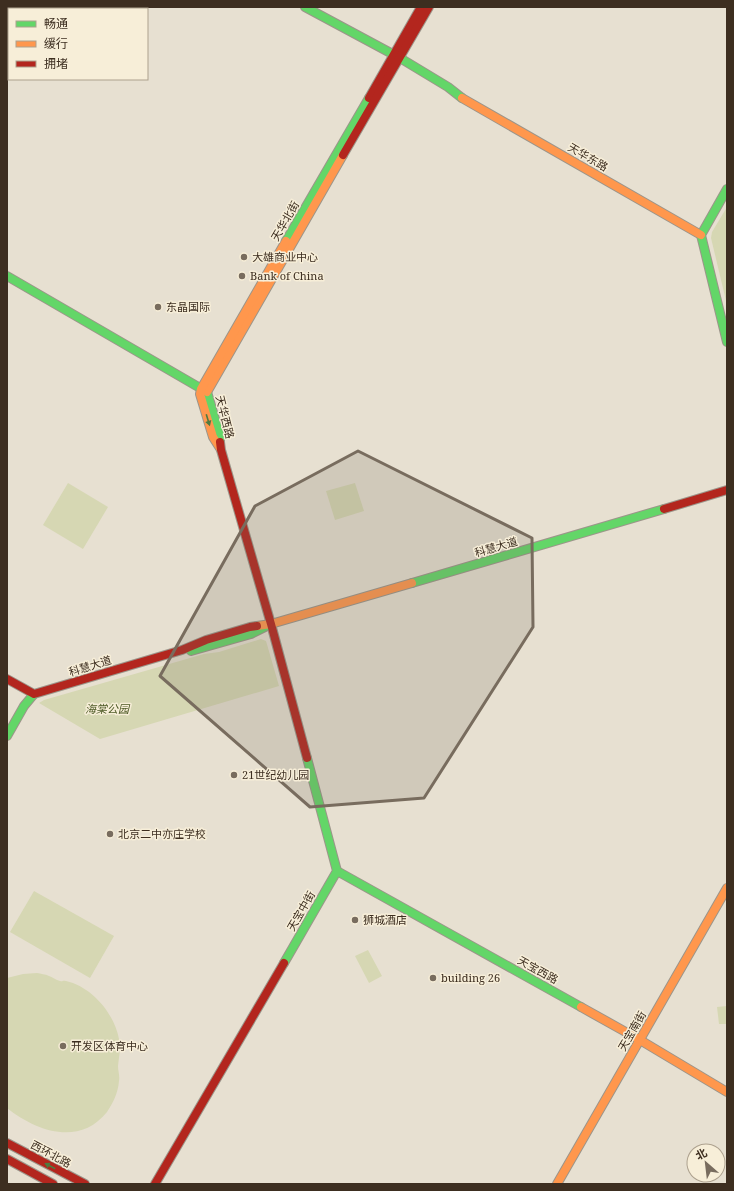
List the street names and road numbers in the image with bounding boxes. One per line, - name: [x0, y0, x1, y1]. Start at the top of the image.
- street label: 天华东路: [565, 139, 611, 174]
- street label: 天华北街: [267, 198, 302, 244]
- street label: 天华西路: [213, 394, 238, 440]
- street label: 科慧大道: [473, 533, 519, 560]
- street label: 科慧大道: [67, 652, 113, 679]
- street label: 天宝中街: [283, 888, 318, 934]
- street label: 天宝西路: [515, 952, 561, 987]
- street label: 天宝南街: [614, 1008, 649, 1054]
- street label: 西环北路: [28, 1137, 74, 1171]

